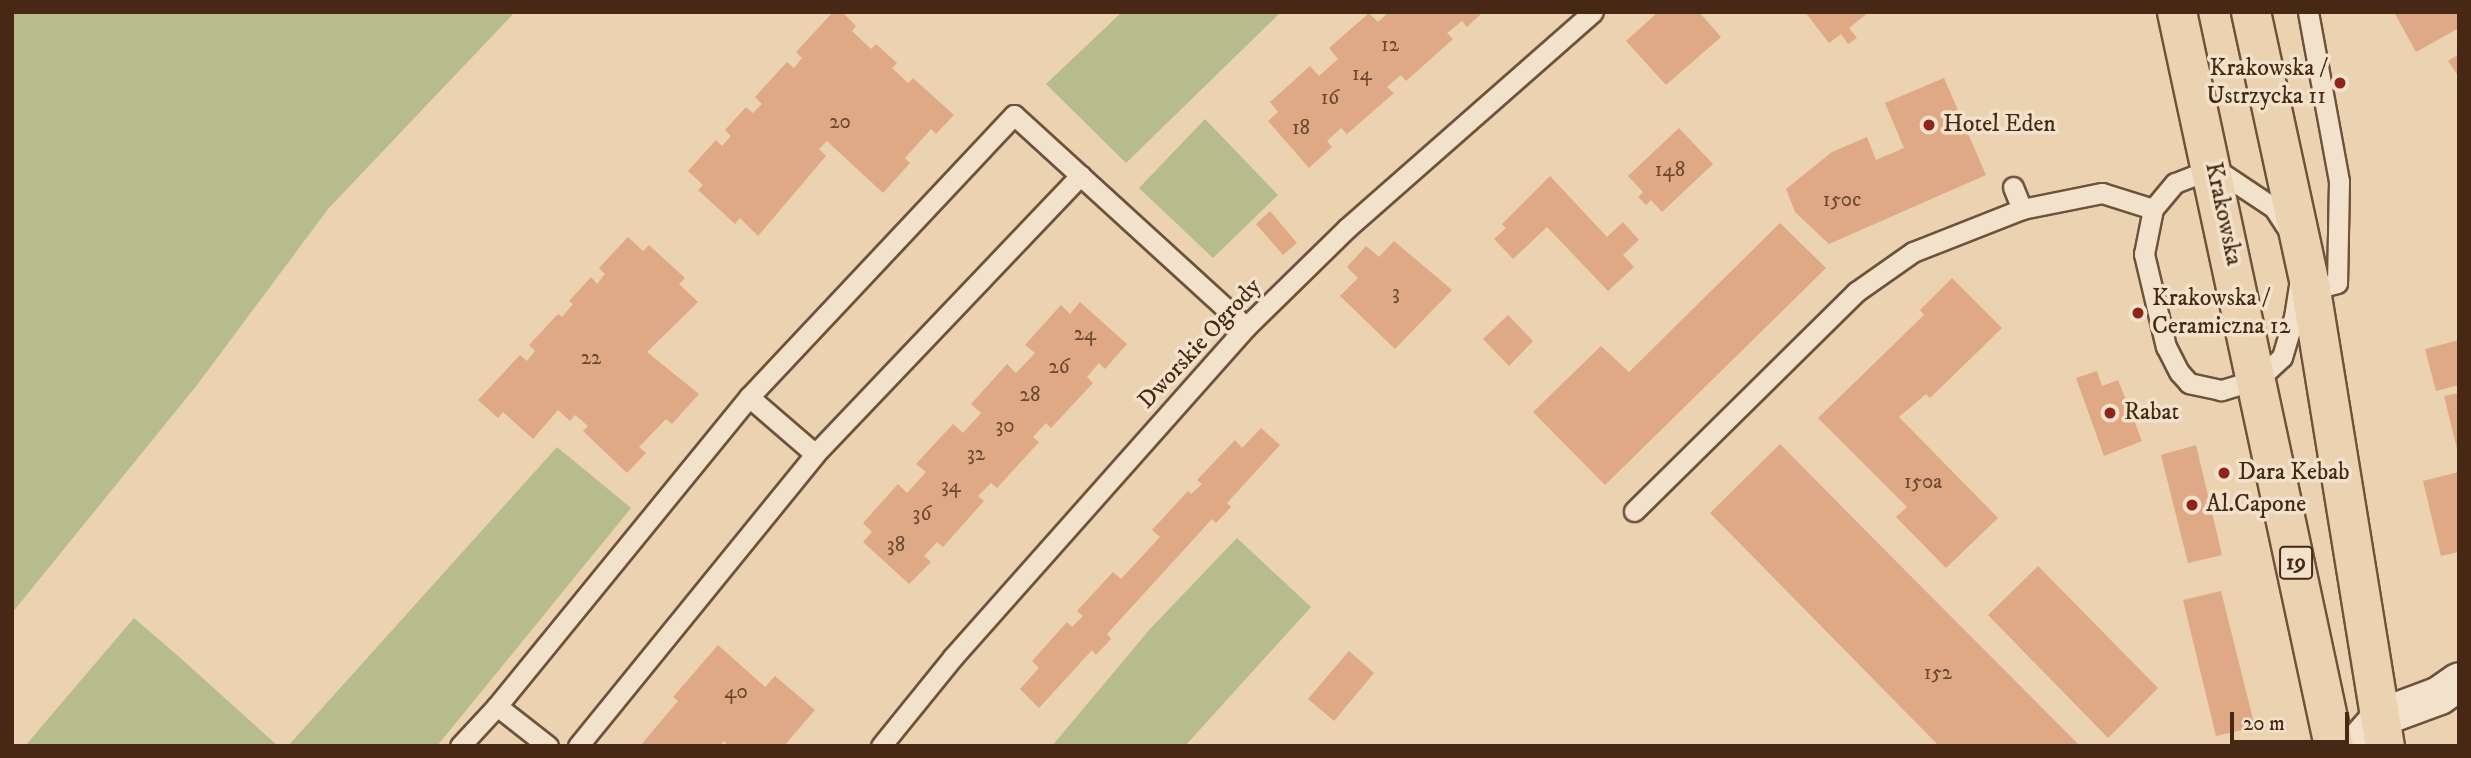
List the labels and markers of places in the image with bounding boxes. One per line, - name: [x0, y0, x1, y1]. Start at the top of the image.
- place label: Krakowska / Ustrzycka 11: [2207, 55, 2326, 111]
- marker: Krakowska / Ustrzycka 11: [2332, 75, 2348, 91]
- place label: Hotel Eden: [1943, 111, 2056, 139]
- marker: Hotel Eden: [1921, 117, 1937, 133]
- place label: Krakowska / Ceramiczna 12: [2152, 285, 2290, 341]
- marker: Krakowska / Ceramiczna 12: [2130, 305, 2146, 321]
- place label: Rabat: [2124, 399, 2179, 427]
- marker: Rabat: [2102, 405, 2118, 421]
- place label: Dara Kebab: [2238, 459, 2350, 487]
- marker: Dara Kebab: [2216, 465, 2232, 481]
- place label: Al.Capone: [2206, 491, 2306, 519]
- marker: Al.Capone: [2184, 497, 2200, 513]

